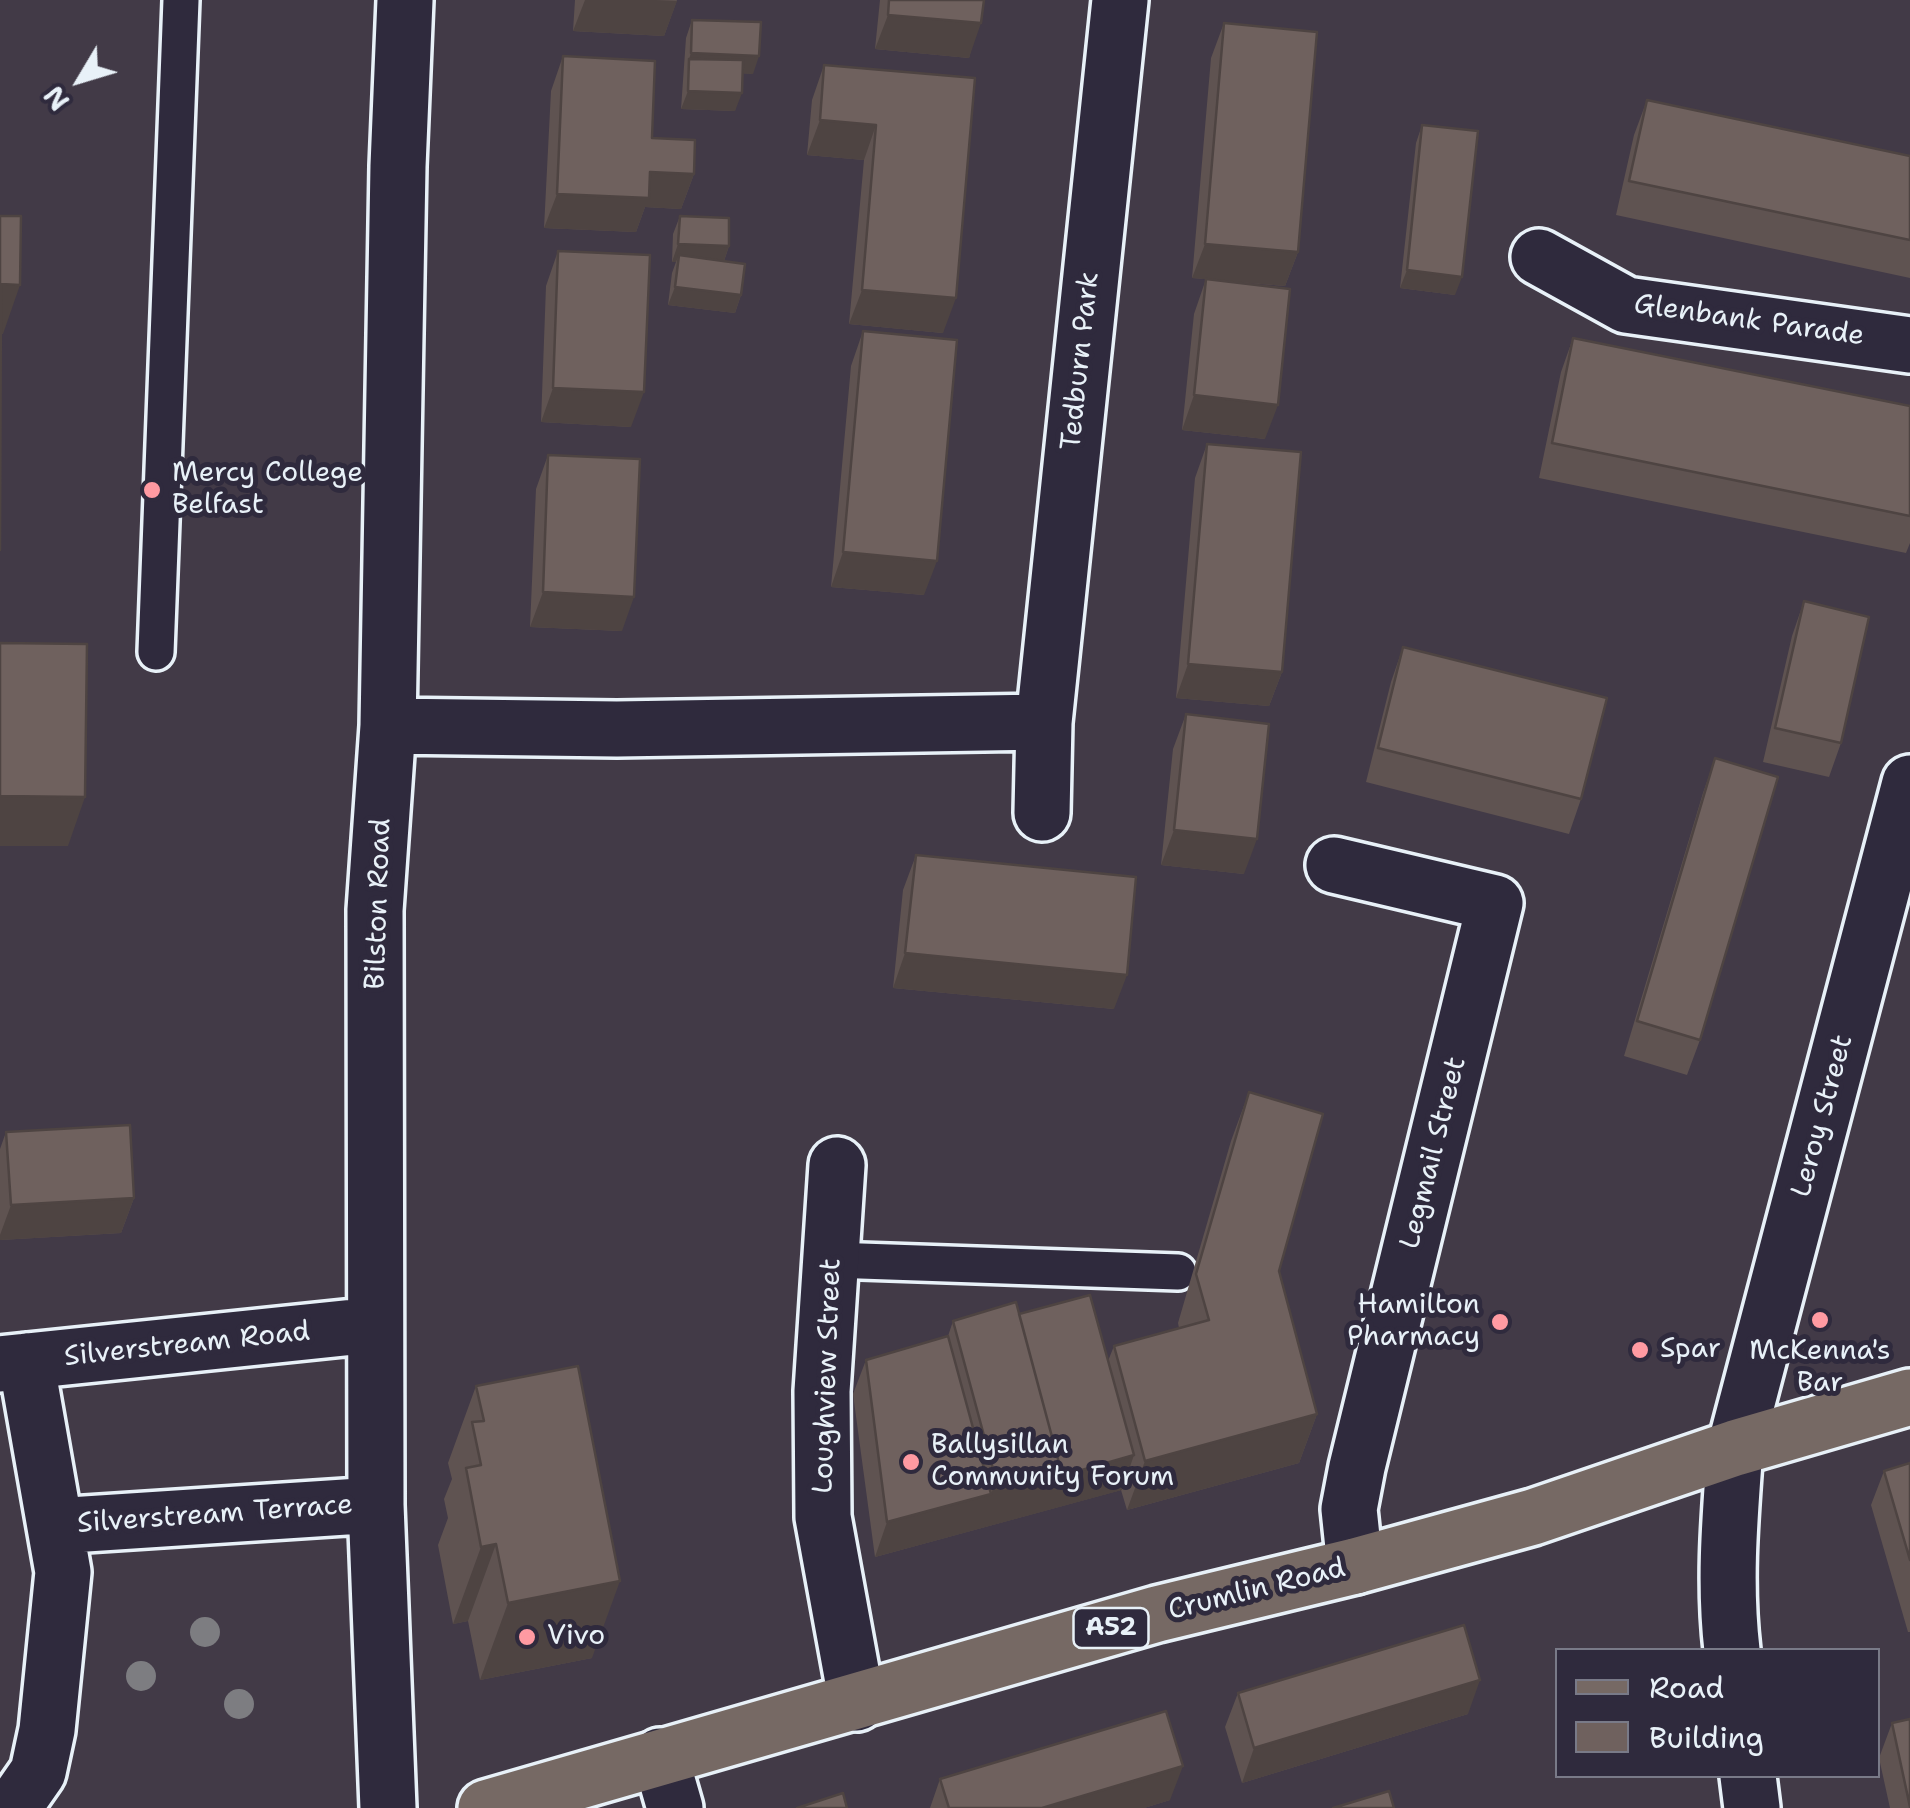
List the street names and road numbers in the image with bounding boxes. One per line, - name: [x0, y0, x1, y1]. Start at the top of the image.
- street label: Tedburn Park: [1055, 270, 1107, 452]
- street label: Glenbank Parade: [1632, 288, 1866, 354]
- street label: Bilston Road: [359, 818, 399, 990]
- street label: Leroy Street: [1785, 1031, 1861, 1201]
- street label: Legmail Street: [1394, 1053, 1474, 1253]
- street label: Loughview Street: [807, 1258, 849, 1494]
- street label: Silverstream Road: [62, 1315, 312, 1375]
- street label: Silverstream Terrace: [76, 1489, 354, 1541]
- street label: Crumlin Road: [1165, 1552, 1349, 1628]
- road number: A52: [1074, 1608, 1148, 1648]

